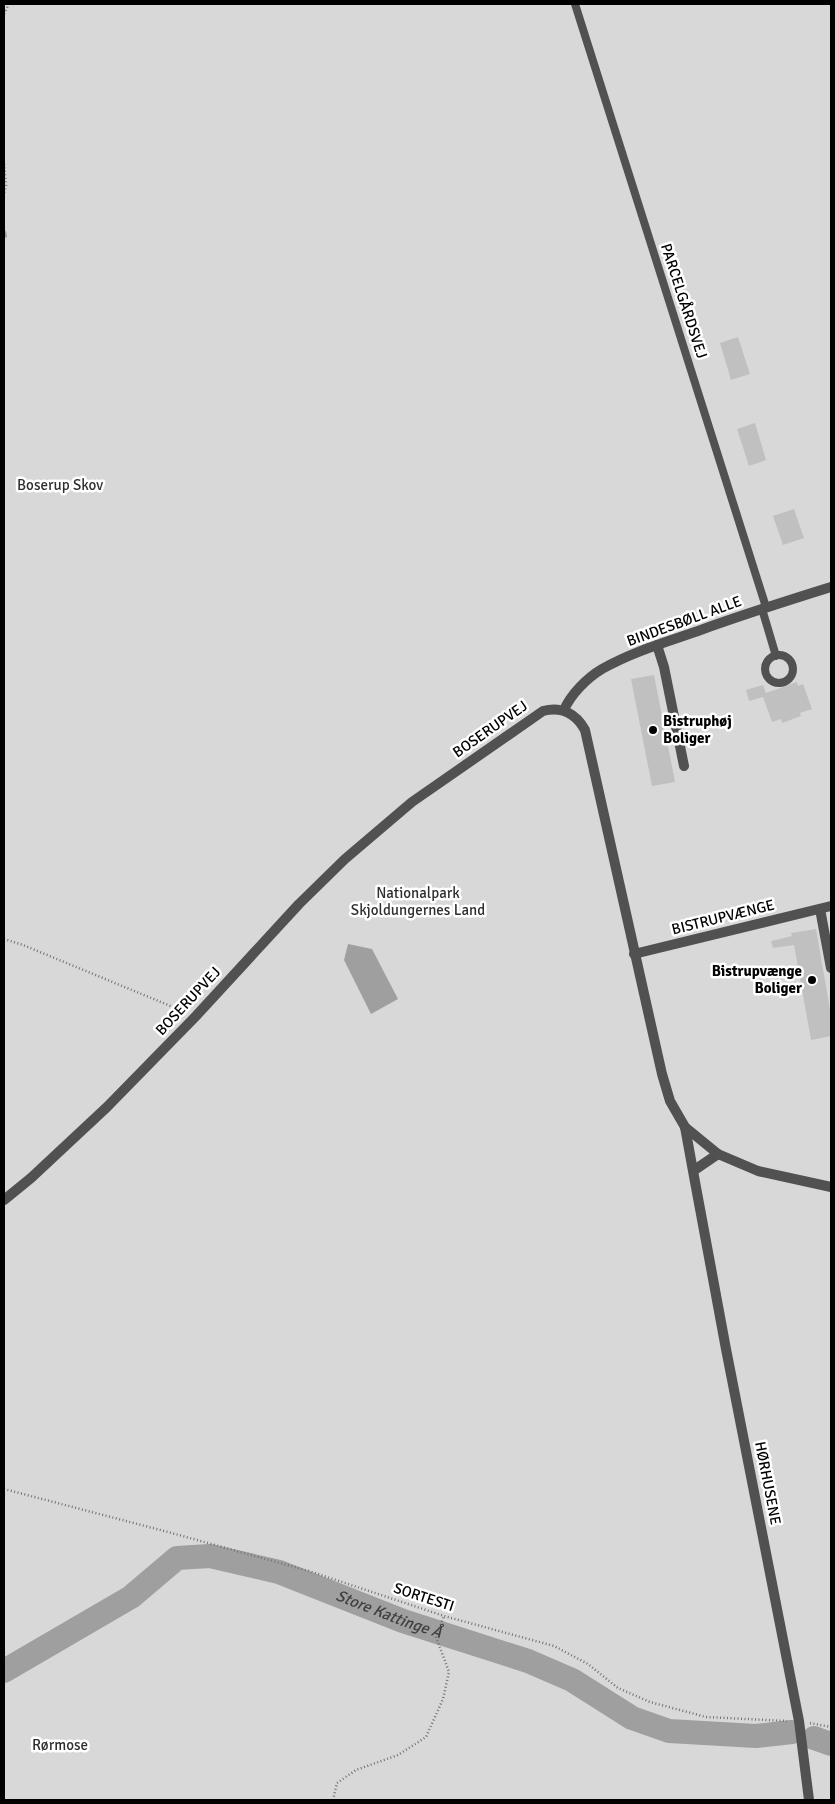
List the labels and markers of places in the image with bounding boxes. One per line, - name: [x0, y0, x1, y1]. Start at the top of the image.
- place label: Bistruphøj Boliger: [663, 712, 732, 747]
- marker: Bistruphøj Boliger: [647, 724, 659, 736]
- place label: Bistrupvænge Boliger: [712, 962, 802, 997]
- marker: Bistrupvænge Boliger: [806, 974, 818, 986]

